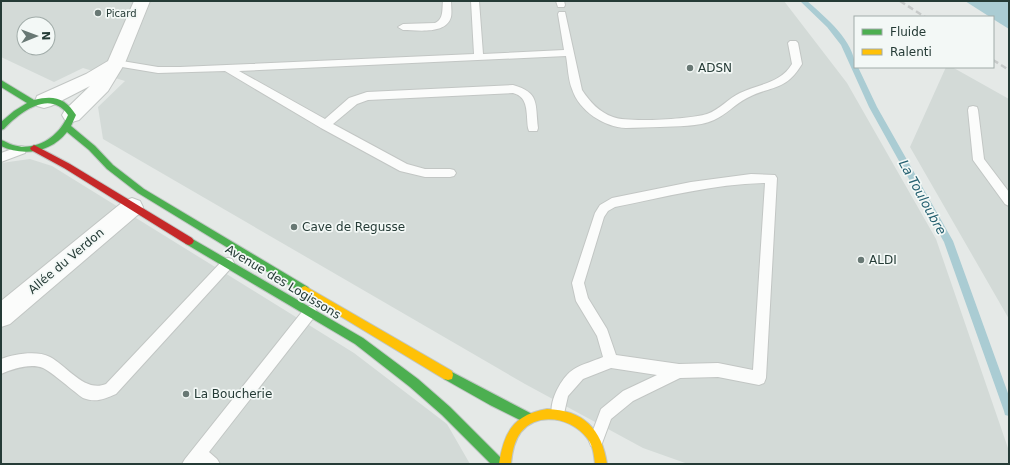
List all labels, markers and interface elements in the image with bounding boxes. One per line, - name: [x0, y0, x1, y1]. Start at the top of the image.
- marker: Picard: [93, 8, 103, 18]
- place label: Picard: [106, 8, 137, 19]
- north arrow: [16, 16, 56, 56]
- legend: [854, 16, 994, 68]
- text: Fluide: [890, 25, 926, 39]
- text: N: [39, 31, 52, 41]
- text: Ralenti: [890, 45, 932, 59]
- place label: ADSN: [698, 61, 732, 75]
- marker: ADSN: [685, 63, 695, 73]
- water label: La Touloubre: [896, 157, 949, 237]
- place label: Cave de Regusse: [302, 220, 405, 234]
- marker: Cave de Regusse: [289, 222, 299, 232]
- street label: Allée du Verdon: [25, 225, 107, 297]
- street label: Avenue des Logissons: [223, 242, 343, 322]
- place label: ALDI: [869, 253, 897, 267]
- marker: ALDI: [856, 255, 866, 265]
- place label: La Boucherie: [194, 387, 272, 401]
- marker: La Boucherie: [181, 389, 191, 399]

